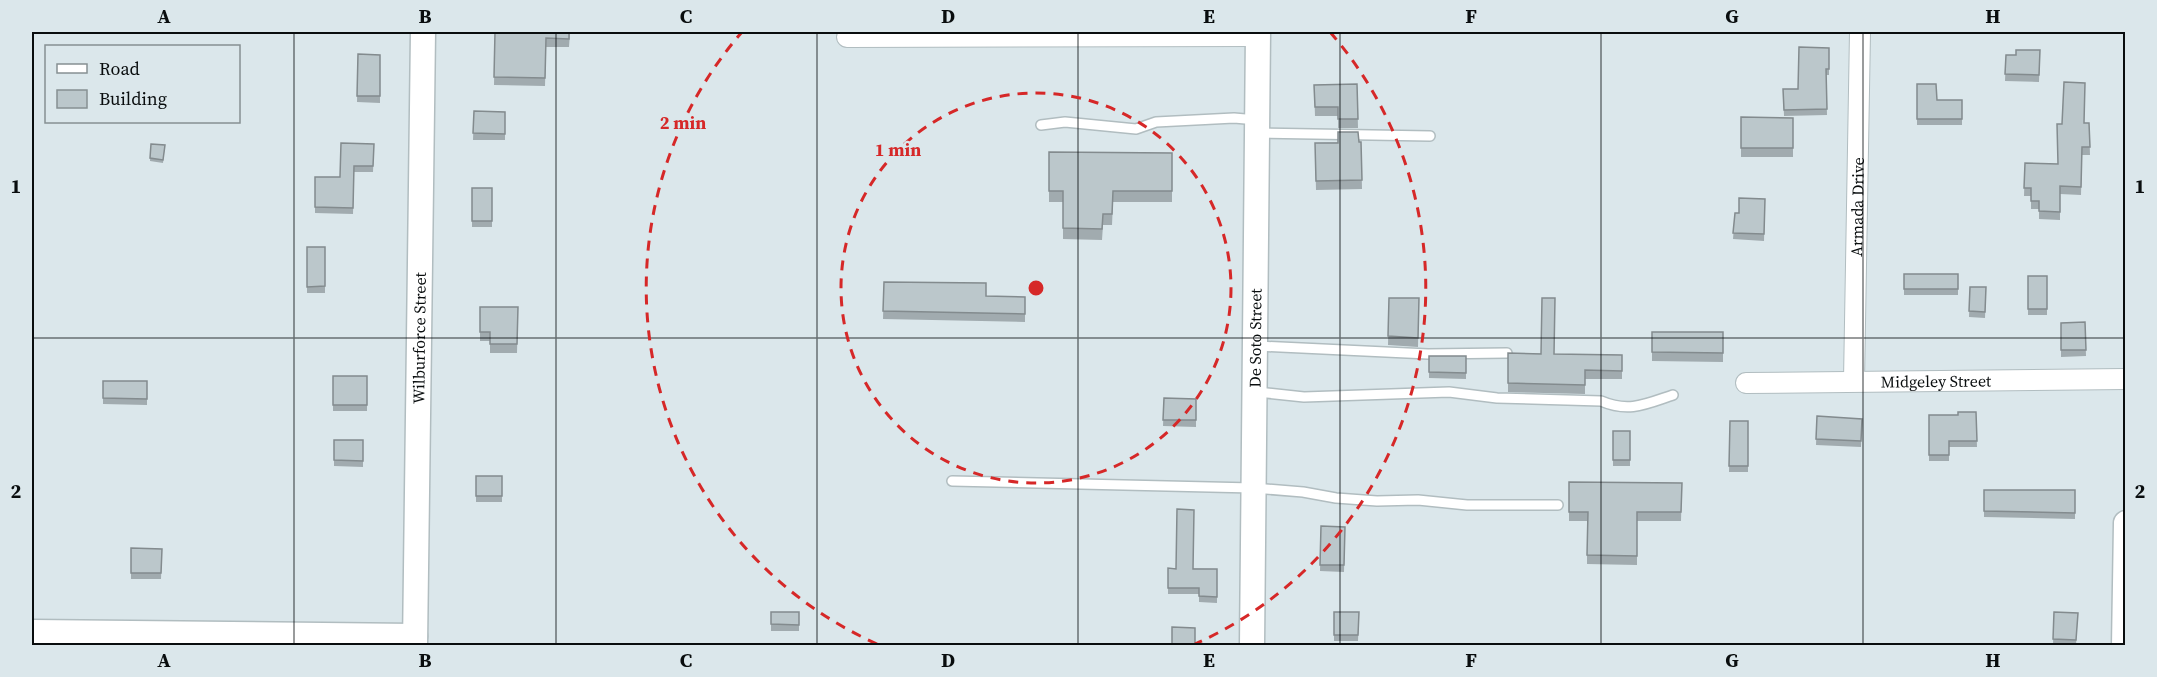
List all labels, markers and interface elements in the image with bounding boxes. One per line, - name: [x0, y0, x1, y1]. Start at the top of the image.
- text: A: [157, 2, 171, 30]
- text: B: [418, 2, 432, 30]
- text: C: [680, 2, 692, 30]
- text: D: [941, 2, 955, 30]
- text: E: [1203, 2, 1215, 30]
- text: F: [1465, 2, 1477, 30]
- text: G: [1725, 2, 1739, 30]
- text: H: [1985, 2, 2001, 30]
- legend: [45, 45, 240, 123]
- text: Road: [99, 56, 140, 81]
- text: Building: [99, 86, 167, 111]
- text: 2 min: [660, 110, 706, 135]
- text: 1 min: [875, 137, 921, 162]
- street label: Armada Drive: [1845, 157, 1869, 257]
- text: 1: [11, 172, 21, 200]
- text: 1: [2135, 172, 2145, 200]
- street label: Wilburforce Street: [407, 271, 431, 404]
- centre of rings: [1026, 278, 1046, 298]
- street label: De Soto Street: [1244, 287, 1267, 388]
- street label: Midgeley Street: [1881, 369, 1992, 393]
- text: 2: [11, 477, 22, 505]
- text: 2: [2135, 477, 2146, 505]
- text: A: [157, 646, 171, 674]
- text: B: [418, 646, 432, 674]
- text: C: [680, 646, 692, 674]
- text: D: [941, 646, 955, 674]
- text: E: [1203, 646, 1215, 674]
- text: F: [1465, 646, 1477, 674]
- text: G: [1725, 646, 1739, 674]
- text: H: [1985, 646, 2001, 674]

